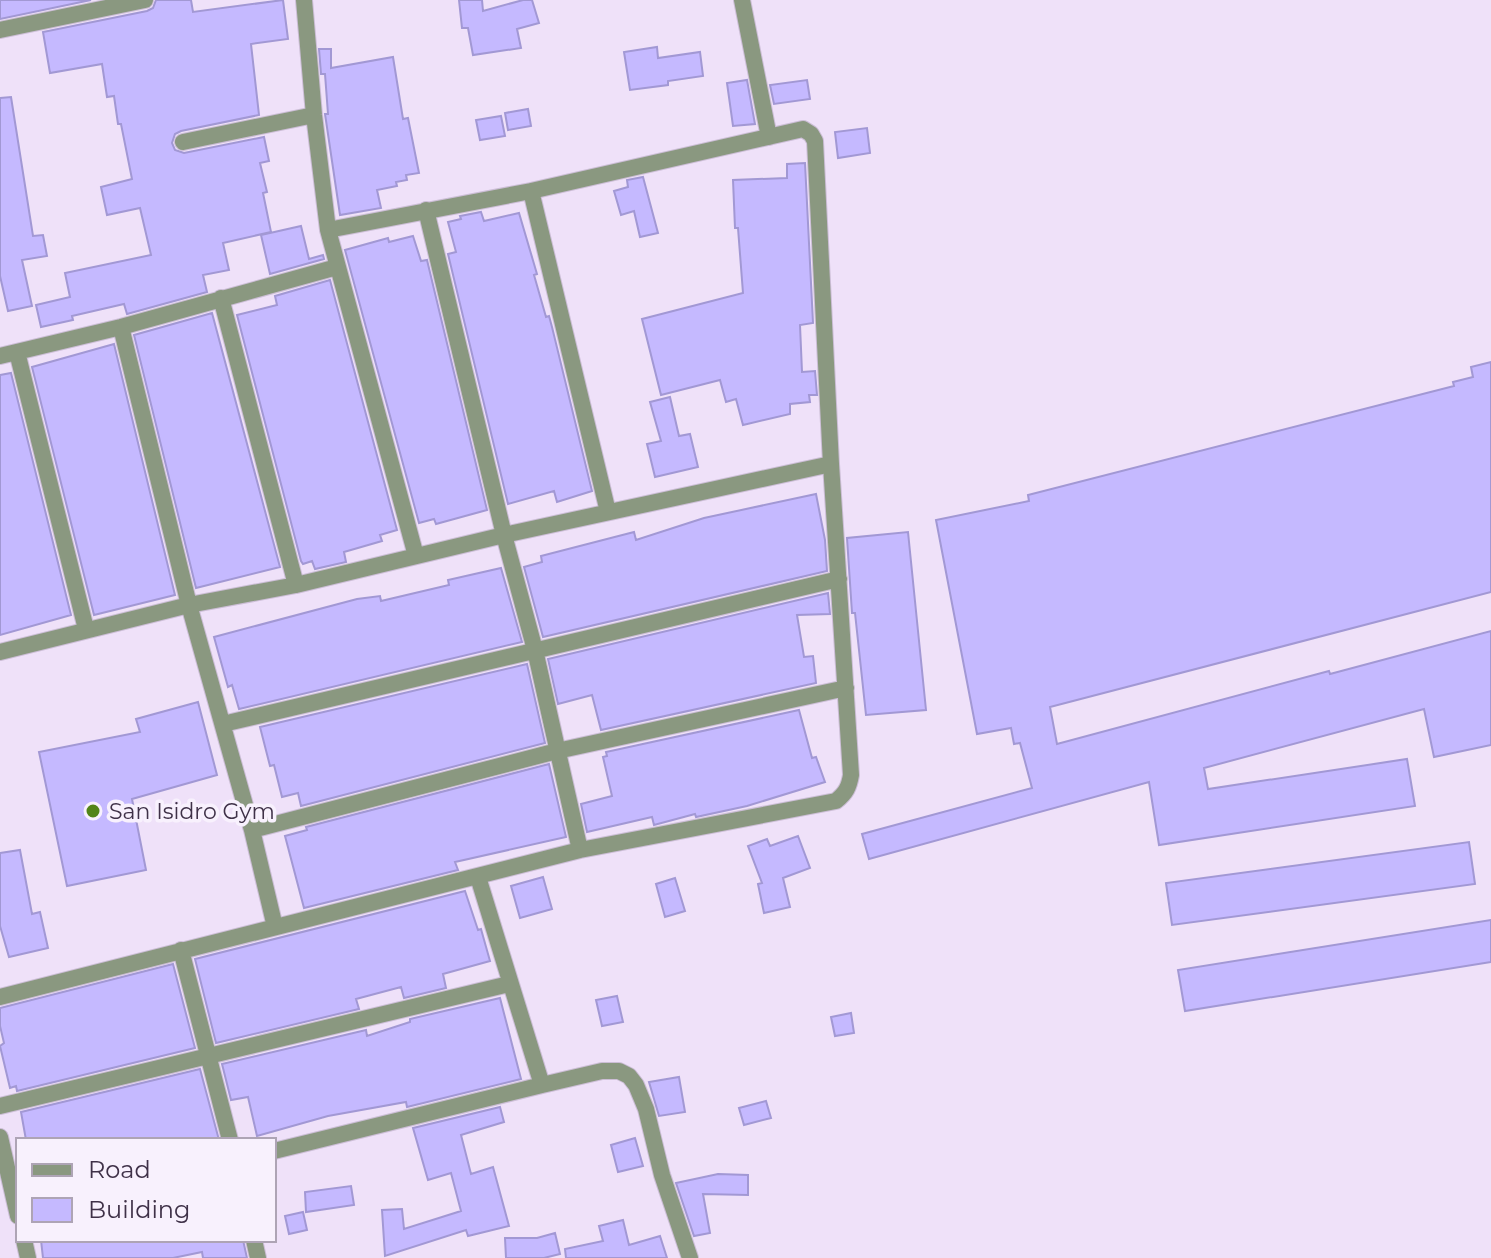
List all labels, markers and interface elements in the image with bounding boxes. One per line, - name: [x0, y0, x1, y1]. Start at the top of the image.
- place label: San Isidro Gym: [109, 798, 275, 825]
- marker: San Isidro Gym: [84, 802, 102, 820]
- legend: [16, 1138, 276, 1242]
- text: Road: [88, 1155, 151, 1184]
- text: Building: [88, 1195, 191, 1224]

